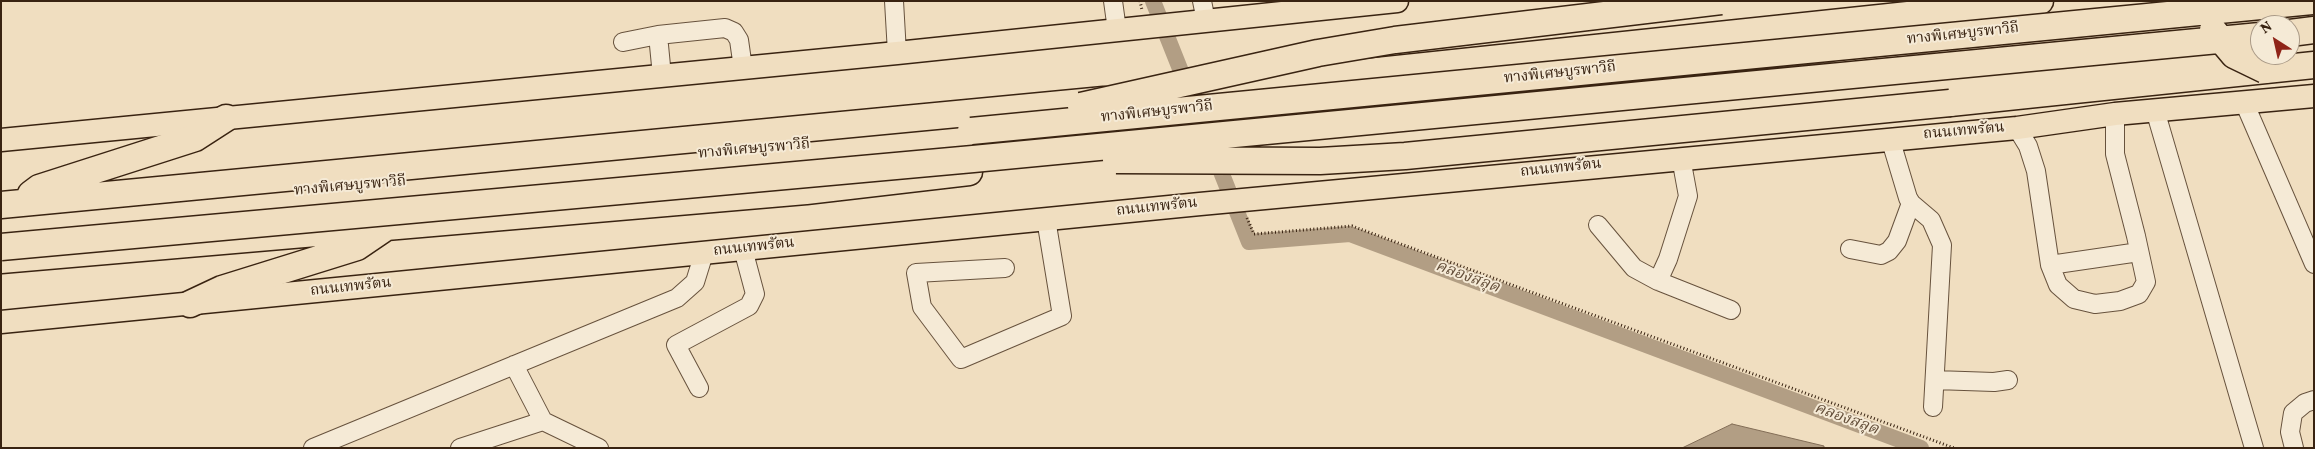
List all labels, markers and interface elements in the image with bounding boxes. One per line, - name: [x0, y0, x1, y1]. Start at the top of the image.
- north arrow: [2250, 15, 2300, 65]
- text: N: [2257, 17, 2276, 39]
- street label: ทางพิเศษบูรพาวิถี: [1906, 20, 2020, 50]
- street label: ทางพิเศษบูรพาวิถี: [1503, 59, 1617, 89]
- street label: ทางพิเศษบูรพาวิถี: [1100, 98, 1214, 128]
- street label: ถนนเทพรัตน: [1923, 119, 2005, 145]
- street label: ทางพิเศษบูรพาวิถี: [697, 136, 811, 164]
- street label: ถนนเทพรัตน: [1519, 156, 1603, 182]
- street label: ทางพิเศษบูรพาวิถี: [293, 173, 407, 201]
- street label: ถนนเทพรัตน: [1115, 195, 1199, 221]
- street label: ถนนเทพรัตน: [712, 235, 796, 261]
- water label: คลองสลุด: [1432, 258, 1502, 298]
- street label: ถนนเทพรัตน: [309, 275, 393, 301]
- water label: คลองสลุด: [1811, 400, 1881, 440]

